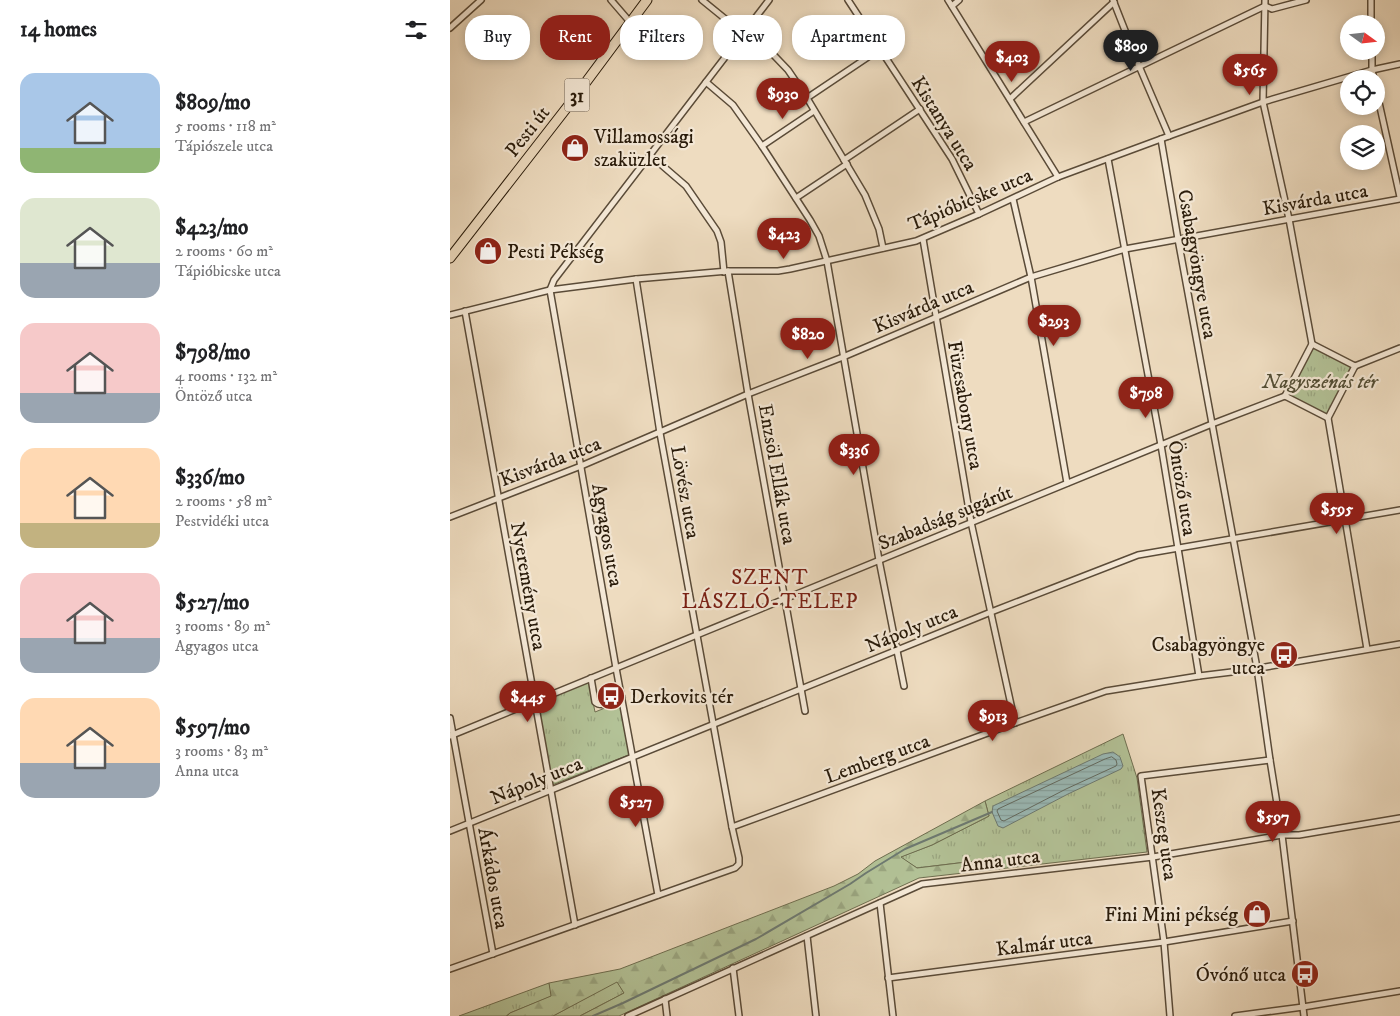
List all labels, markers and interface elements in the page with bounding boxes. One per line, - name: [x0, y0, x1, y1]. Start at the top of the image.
- chip: Buy: [465, 15, 530, 60]
- chip: Rent: [540, 15, 610, 60]
- chip: Filters: [620, 15, 703, 60]
- chip: New: [713, 15, 782, 60]
- chip: Apartment: [792, 15, 905, 60]
- north arrow: [1340, 15, 1385, 60]
- map controls: [1340, 15, 1385, 170]
- icon: filters: [402, 16, 430, 44]
- text: 14 homes: [20, 17, 97, 43]
- pin: $809: [1101, 30, 1161, 72]
- text: $809: [1114, 36, 1148, 56]
- pin: $403: [982, 41, 1042, 83]
- text: $403: [996, 47, 1028, 67]
- pin: $565: [1220, 54, 1280, 96]
- text: $565: [1234, 60, 1266, 80]
- button: locate: [1340, 70, 1385, 115]
- street label: Kistanya utca: [905, 72, 983, 176]
- road number: 31: [564, 78, 590, 112]
- pin: $930: [753, 78, 813, 120]
- text: $930: [767, 84, 799, 104]
- text: $809/mo: [175, 90, 250, 116]
- icon: home: [60, 93, 120, 153]
- street label: Pesti út: [500, 101, 556, 163]
- text: 5 rooms · 118 m²: [175, 116, 276, 136]
- place label: Villamossági szaküzlet: [593, 125, 694, 173]
- button: layers: [1340, 125, 1385, 170]
- shop icon: Villamossági szaküzlet: [560, 133, 590, 163]
- text: Tápiószele utca: [175, 136, 273, 156]
- street label: Tápióbicske utca: [905, 163, 1037, 238]
- street label: Kisvárda utca: [1261, 179, 1370, 222]
- street label: Csabagyöngye utca: [1171, 188, 1222, 341]
- text: $423/mo: [175, 215, 248, 241]
- icon: home: [60, 218, 120, 278]
- pin: $423: [754, 218, 814, 260]
- text: $423: [768, 224, 800, 244]
- shop icon: Pesti Pékség: [473, 236, 503, 266]
- place label: Pesti Pékség: [507, 240, 604, 265]
- text: 2 rooms · 60 m²: [175, 241, 273, 261]
- text: Tápióbicske utca: [175, 261, 281, 281]
- street label: Kisvárda utca: [870, 275, 978, 340]
- pin: $293: [1024, 304, 1084, 347]
- text: $293: [1039, 311, 1069, 331]
- pin: $820: [778, 318, 838, 360]
- text: $820: [791, 324, 825, 344]
- street label: Füzesabony utca: [941, 339, 988, 472]
- text: $798/mo: [175, 340, 250, 366]
- icon: home: [60, 343, 120, 403]
- text: 4 rooms · 132 m²: [175, 366, 277, 386]
- park label: Nagyszénás tér: [1262, 370, 1379, 395]
- pin: $798: [1116, 376, 1176, 419]
- text: $798: [1129, 383, 1163, 403]
- text: Öntöző utca: [175, 386, 252, 406]
- street label: Enzsöl Ellák utca: [752, 402, 801, 547]
- street label: Kisvárda utca: [496, 431, 605, 493]
- pin: $336: [824, 434, 884, 476]
- street label: Öntöző utca: [1162, 439, 1201, 538]
- text: $336: [840, 440, 869, 460]
- street label: Lövész utca: [664, 444, 705, 541]
- text: $336/mo: [175, 465, 245, 491]
- icon: home: [60, 468, 120, 528]
- street label: Szabadság sugárút: [875, 480, 1016, 557]
- street label: Agyagos utca: [585, 482, 628, 589]
- text: 2 rooms · 58 m²: [175, 491, 272, 511]
- pin: $595: [1307, 492, 1367, 535]
- text: $595: [1321, 499, 1353, 519]
- text: Pestvidéki utca: [175, 511, 269, 531]
- street label: Nyeremény utca: [504, 520, 551, 653]
- district label: SZENT LÁSZLÓ-TELEP: [682, 565, 858, 615]
- text: $527/mo: [175, 590, 249, 616]
- icon: home: [60, 593, 120, 653]
- street label: Nápoly utca: [862, 599, 962, 659]
- text: 3 rooms · 89 m²: [175, 616, 270, 636]
- place label: Csabagyöngye utca: [1151, 633, 1265, 681]
- text: Agyagos utca: [175, 636, 258, 656]
- bus stop icon: Csabagyöngye utca: [1269, 640, 1299, 670]
- pin: $445: [498, 680, 558, 723]
- bus stop icon: Derkovits tér: [596, 681, 626, 711]
- place label: Derkovits tér: [630, 685, 734, 710]
- text: $445: [511, 687, 546, 707]
- pin: $913: [963, 700, 1023, 742]
- text: $913: [979, 706, 1007, 726]
- text: $597/mo: [175, 715, 250, 741]
- icon: home: [60, 718, 120, 778]
- street label: Lemberg utca: [822, 729, 934, 790]
- text: 3 rooms · 83 m²: [175, 741, 268, 761]
- street label: Nápoly utca: [487, 751, 587, 811]
- text: Anna utca: [175, 761, 239, 781]
- pin: $527: [606, 786, 666, 828]
- street label: Keszeg utca: [1145, 786, 1182, 882]
- text: $527: [620, 792, 652, 812]
- pin: $597: [1243, 800, 1303, 843]
- text: $597: [1256, 807, 1290, 827]
- street label: Árkádos utca: [471, 826, 515, 931]
- street label: Anna utca: [959, 844, 1042, 879]
- shop icon: Fini Mini pékség: [1242, 899, 1272, 929]
- place label: Fini Mini pékség: [1104, 903, 1238, 928]
- street label: Kalmár utca: [995, 926, 1094, 963]
- bus stop icon: Óvónő utca: [1290, 959, 1320, 989]
- place label: Óvónő utca: [1196, 962, 1286, 988]

